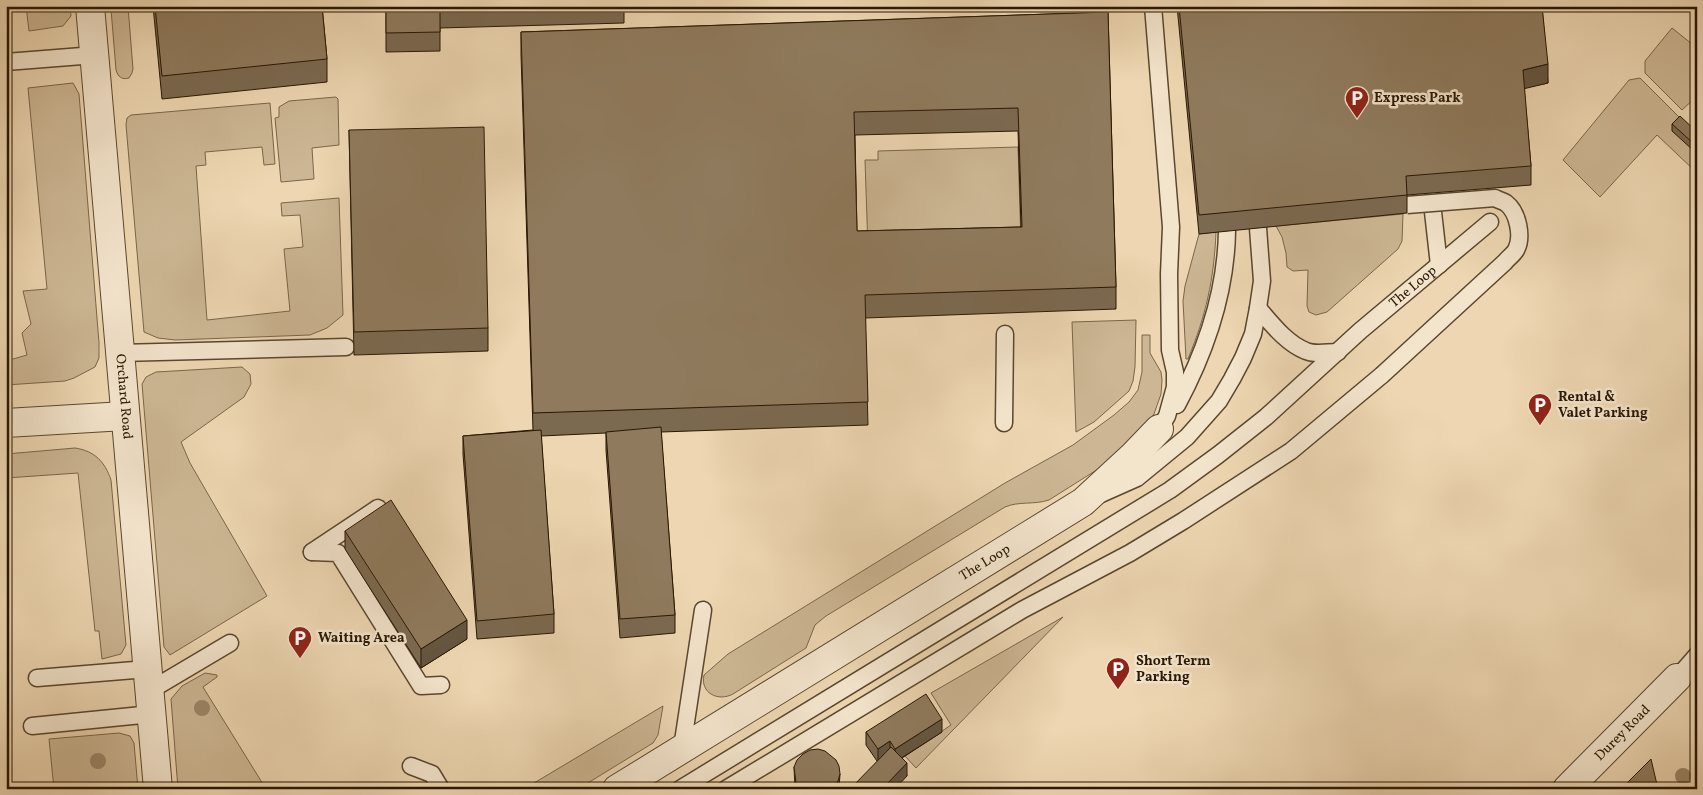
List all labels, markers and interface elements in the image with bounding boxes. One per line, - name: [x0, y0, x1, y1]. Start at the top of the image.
- parking icon: Express Park: [1344, 85, 1370, 119]
- place label: Express Park: [1374, 89, 1461, 108]
- street label: The Loop: [1385, 261, 1441, 312]
- street label: Orchard Road: [111, 353, 137, 440]
- place label: Rental & Valet Parking: [1558, 388, 1648, 423]
- parking icon: Rental & Valet Parking: [1527, 392, 1553, 426]
- street label: The Loop: [956, 540, 1014, 585]
- parking icon: Waiting Area: [287, 625, 313, 659]
- place label: Waiting Area: [318, 629, 405, 648]
- place label: Short Term Parking: [1136, 652, 1211, 687]
- parking icon: Short Term Parking: [1105, 656, 1131, 690]
- street label: Durey Road: [1590, 701, 1655, 765]

